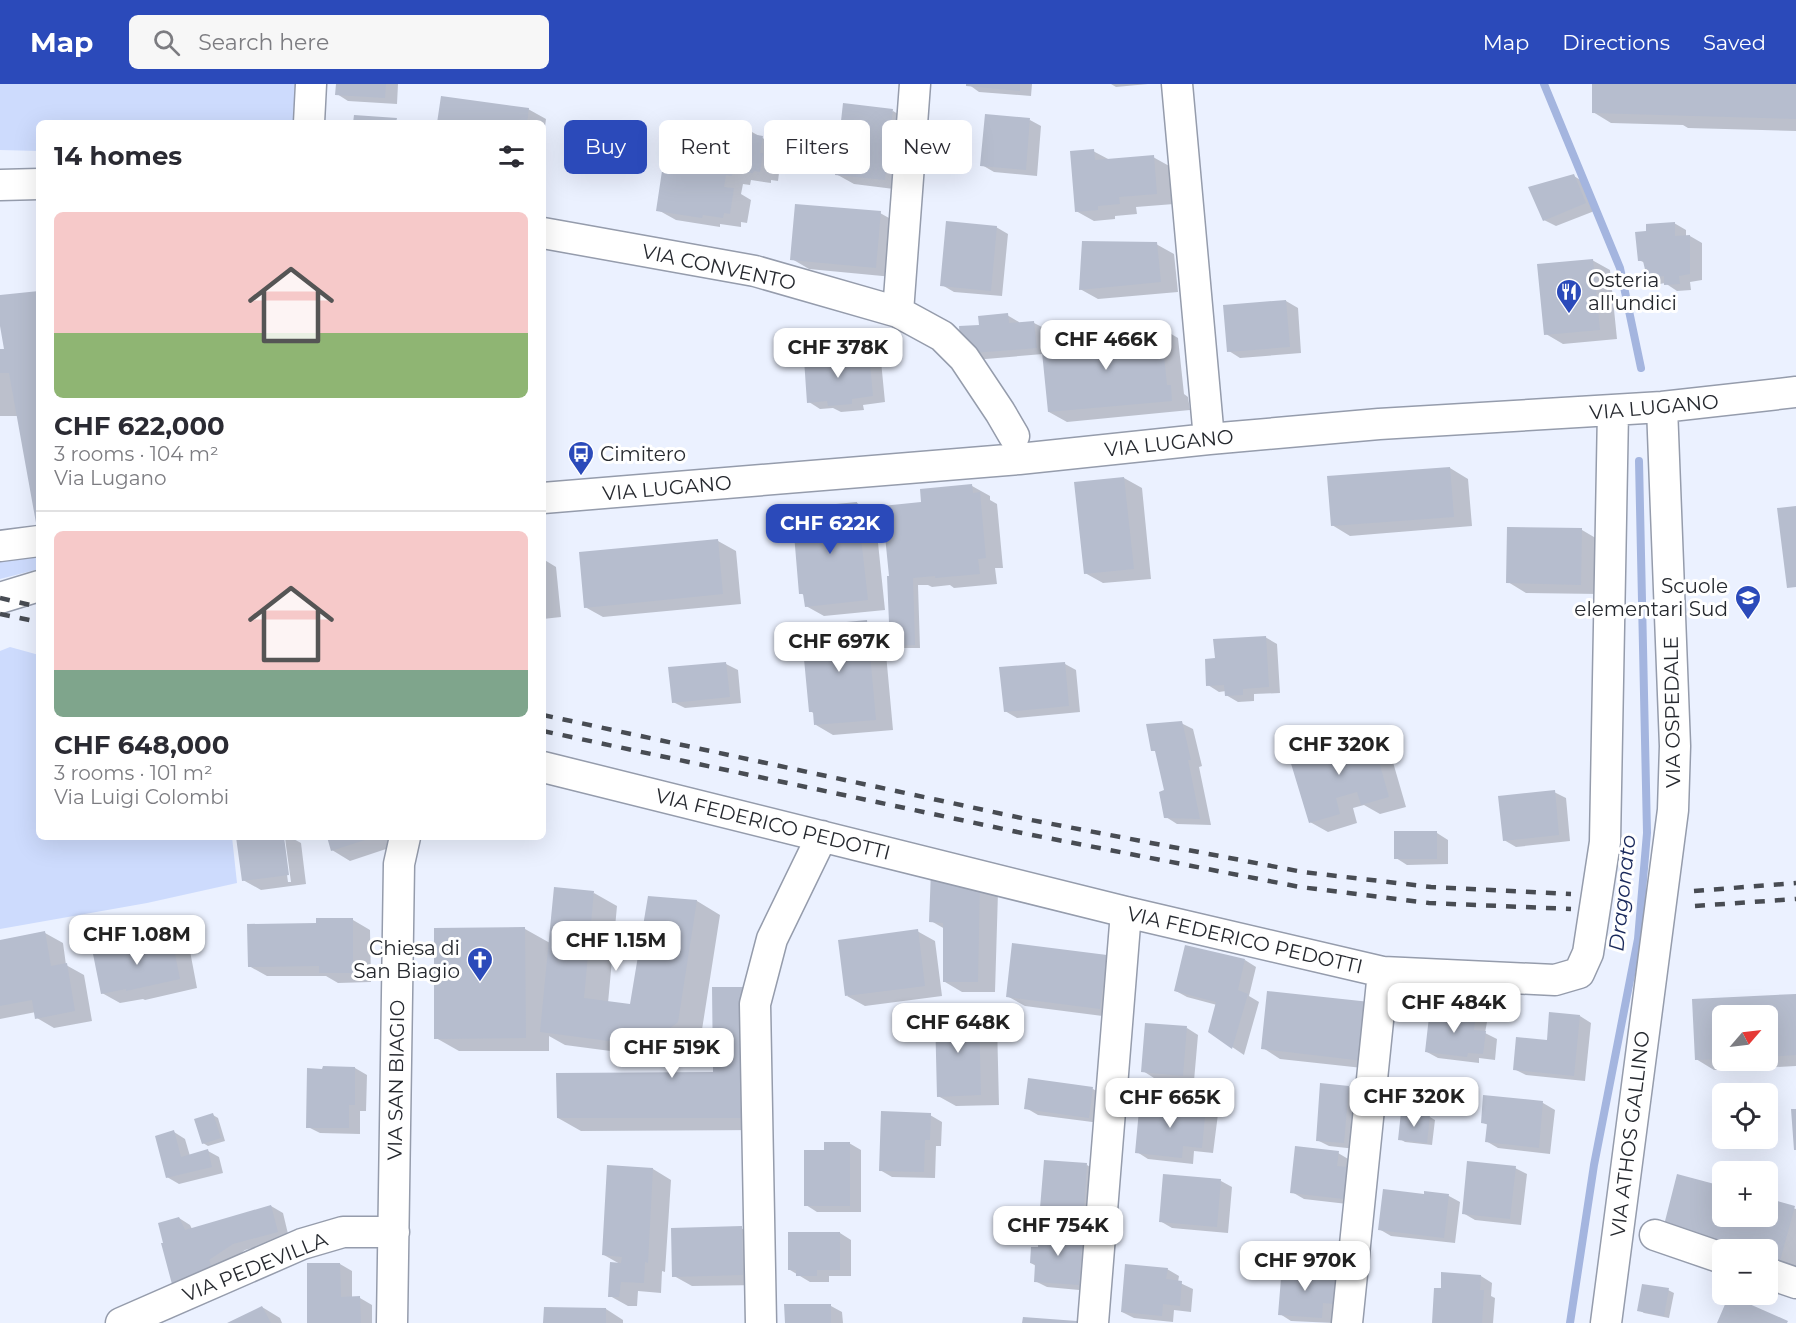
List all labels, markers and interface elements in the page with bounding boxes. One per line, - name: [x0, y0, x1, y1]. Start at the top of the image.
- search box: [129, 15, 549, 69]
- text: Map: [30, 25, 93, 59]
- icon: search: [150, 26, 183, 59]
- text: Search here: [198, 29, 329, 56]
- text: Map: [1483, 30, 1529, 55]
- text: Directions: [1562, 30, 1670, 55]
- text: Saved: [1703, 30, 1766, 55]
- chip: Buy: [564, 120, 647, 174]
- chip: Rent: [659, 120, 752, 174]
- chip: Filters: [764, 120, 870, 174]
- chip: New: [882, 120, 972, 174]
- text: 14 homes: [54, 140, 182, 172]
- icon: filters: [495, 140, 528, 173]
- street label: VIA CONVENTO: [640, 239, 798, 295]
- icon: home: [237, 251, 345, 359]
- place label: Osteria all'undici: [1588, 268, 1677, 315]
- restaurant icon: Osteria all'undici: [1554, 277, 1584, 315]
- pin: CHF 466K: [1044, 320, 1168, 371]
- text: CHF 466K: [1054, 327, 1158, 351]
- pin: CHF 378K: [776, 328, 900, 379]
- text: CHF 378K: [788, 335, 888, 359]
- street label: VIA LUGANO: [1588, 389, 1720, 425]
- text: CHF 622,000: [54, 410, 225, 442]
- street label: VIA LUGANO: [1103, 424, 1235, 462]
- bus stop icon: Cimitero: [566, 439, 596, 477]
- text: 3 rooms · 104 m²: [54, 442, 219, 466]
- place label: Cimitero: [600, 442, 686, 466]
- text: Via Lugano: [54, 466, 167, 490]
- street label: VIA LUGANO: [601, 470, 733, 506]
- pin: CHF 622K: [768, 504, 892, 555]
- text: CHF 622K: [780, 511, 880, 535]
- icon: home: [237, 570, 345, 678]
- place label: Scuole elementari Sud: [1574, 574, 1728, 621]
- school or university icon: Scuole elementari Sud: [1733, 583, 1763, 621]
- pin: CHF 697K: [777, 622, 901, 673]
- text: CHF 697K: [788, 629, 890, 653]
- street label: VIA OSPEDALE: [1659, 636, 1685, 788]
- pin: CHF 320K: [1277, 725, 1401, 776]
- text: CHF 648,000: [54, 729, 229, 761]
- text: CHF 320K: [1289, 732, 1390, 756]
- text: 3 rooms · 101 m²: [54, 761, 213, 785]
- street label: VIA FEDERICO PEDOTTI: [653, 783, 893, 865]
- text: Via Luigi Colombi: [54, 785, 229, 809]
- water label: Dragonato: [1603, 833, 1641, 953]
- street label: VIA FEDERICO PEDOTTI: [1125, 901, 1365, 979]
- pin: CHF 1.08M: [68, 915, 206, 966]
- pin: CHF 1.15M: [547, 921, 685, 972]
- text: CHF 1.08M: [83, 922, 191, 946]
- text: CHF 1.15M: [566, 928, 666, 952]
- place label: Chiesa di San Biagio: [353, 936, 460, 983]
- church icon: Chiesa di San Biagio: [465, 945, 495, 983]
- pin: CHF 484K: [1392, 983, 1516, 1034]
- text: CHF 484K: [1402, 990, 1506, 1014]
- street label: VIA SAN BIAGIO: [383, 999, 409, 1161]
- pin: CHF 648K: [896, 1003, 1020, 1054]
- north arrow: [1712, 1005, 1778, 1071]
- map controls: [1712, 1005, 1778, 1305]
- text: CHF 648K: [906, 1010, 1010, 1034]
- pin: CHF 519K: [610, 1028, 734, 1079]
- street label: VIA ATHOS GALLINO: [1605, 1030, 1655, 1238]
- text: CHF 519K: [624, 1035, 720, 1059]
- pin: CHF 320K: [1352, 1077, 1476, 1128]
- pin: CHF 665K: [1108, 1078, 1232, 1129]
- button: locate: [1712, 1083, 1778, 1149]
- text: CHF 320K: [1364, 1084, 1465, 1108]
- text: CHF 665K: [1119, 1085, 1221, 1109]
- button: +: [1712, 1161, 1778, 1227]
- pin: CHF 754K: [996, 1206, 1120, 1257]
- text: CHF 754K: [1007, 1213, 1109, 1237]
- street label: VIA PEDEVILLA: [179, 1227, 332, 1307]
- button: −: [1712, 1239, 1778, 1305]
- pin: CHF 970K: [1243, 1241, 1367, 1292]
- text: CHF 970K: [1254, 1248, 1356, 1272]

